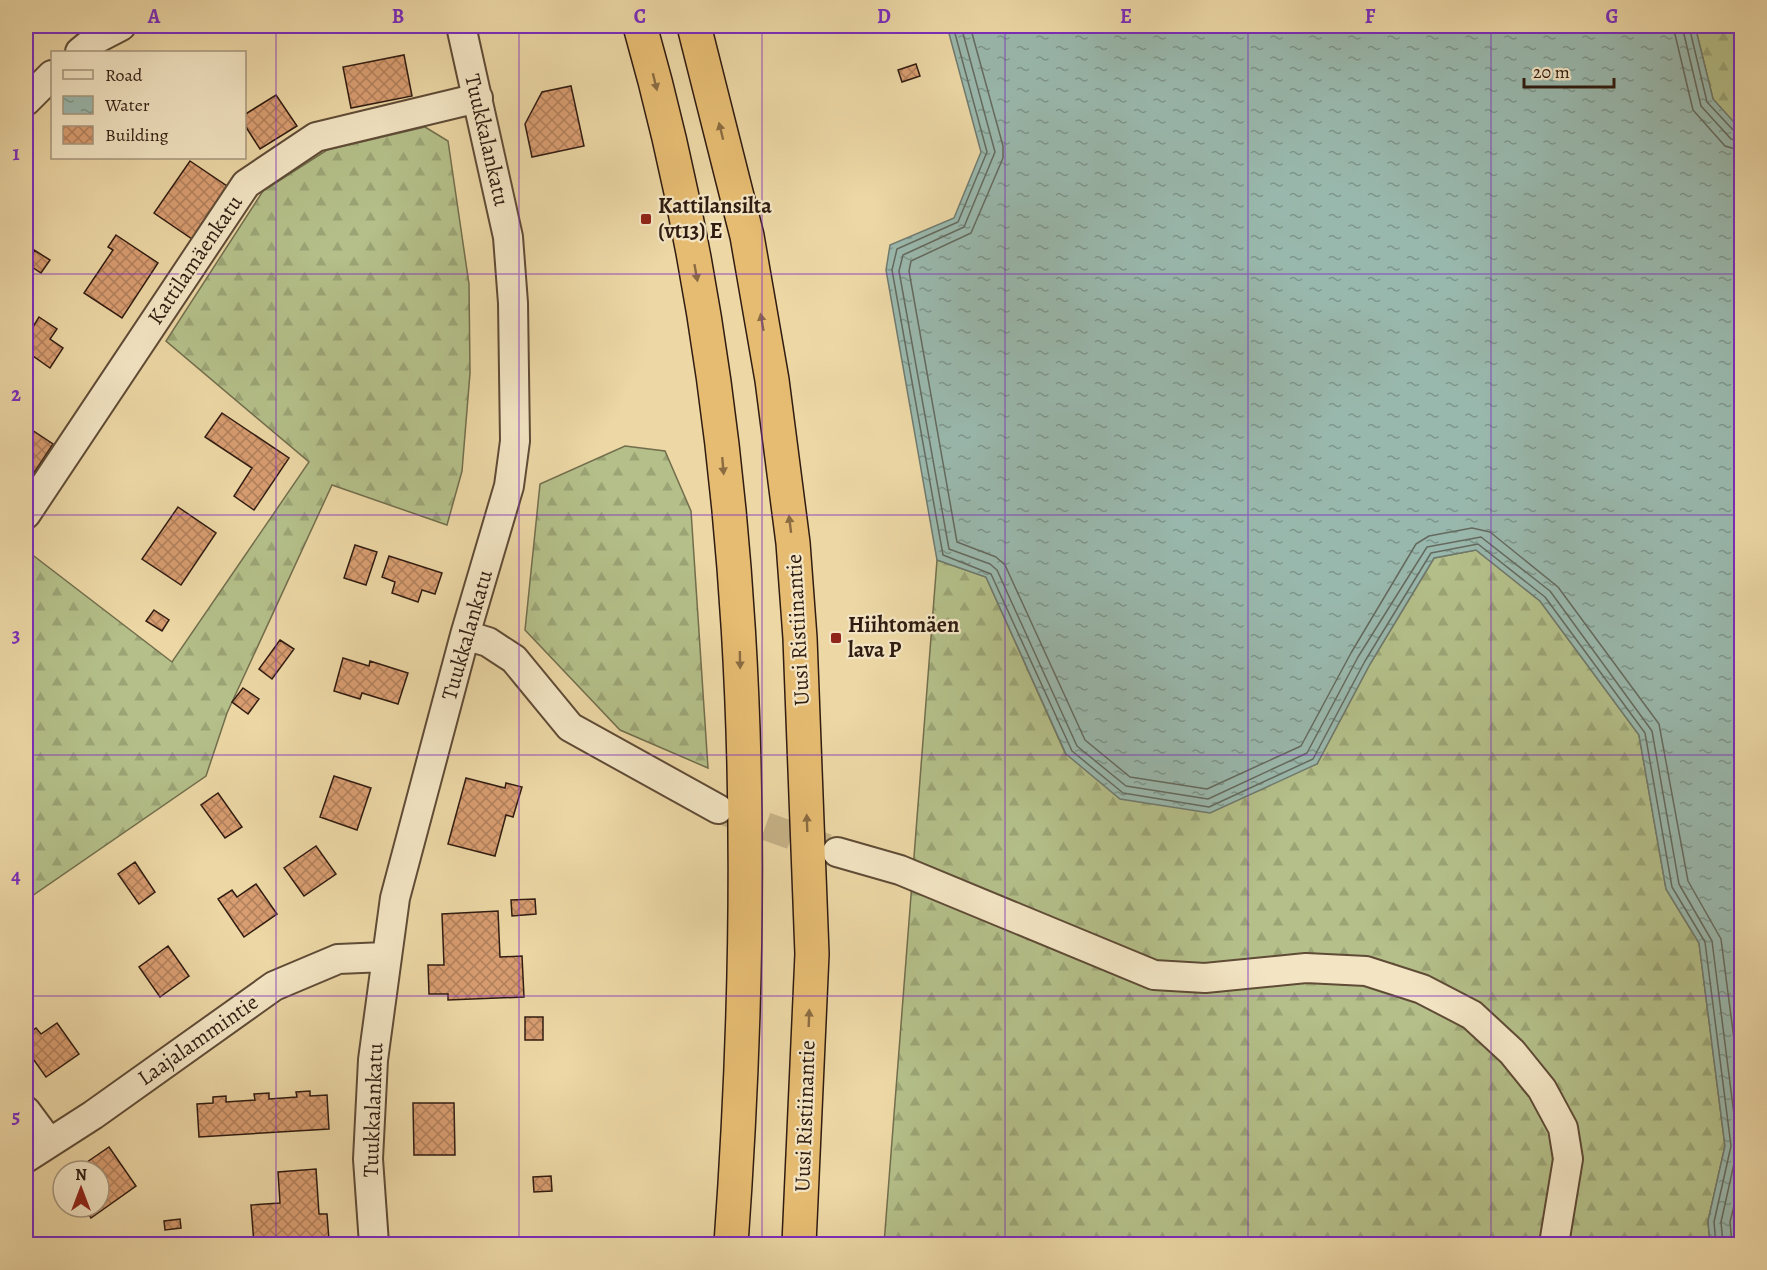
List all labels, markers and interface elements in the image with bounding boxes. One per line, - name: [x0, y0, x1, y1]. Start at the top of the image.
- text: A: [147, 3, 161, 30]
- text: B: [392, 3, 404, 30]
- text: C: [634, 3, 646, 30]
- text: D: [877, 3, 891, 30]
- text: E: [1120, 3, 1132, 30]
- text: F: [1365, 3, 1376, 30]
- text: G: [1605, 3, 1619, 30]
- legend: [51, 51, 246, 159]
- scale bar: [1524, 51, 1614, 89]
- text: 20 m: [1533, 60, 1570, 84]
- text: Road: [105, 63, 143, 87]
- street label: Tuukkalankatu: [457, 71, 517, 209]
- one-way arrow: [651, 73, 661, 91]
- text: Water: [104, 93, 150, 117]
- one-way arrow: [715, 122, 725, 141]
- text: Building: [105, 123, 169, 147]
- text: 1: [12, 140, 20, 167]
- street label: Kattilamäenkatu: [140, 189, 250, 331]
- place label: Kattilansilta (vt13) E: [658, 191, 772, 246]
- marker: Kattilansilta (vt13) E: [639, 212, 653, 226]
- one-way arrow: [691, 263, 700, 282]
- one-way arrow: [757, 312, 766, 331]
- text: 2: [11, 381, 21, 408]
- one-way arrow: [718, 456, 728, 475]
- one-way arrow: [786, 514, 795, 533]
- street label: Uusi Ristiinantie: [779, 553, 817, 707]
- street label: Tuukkalankatu: [434, 566, 500, 704]
- place label: Hiihtomäen lava P: [848, 610, 959, 665]
- text: 3: [12, 622, 20, 649]
- marker: Hiihtomäen lava P: [829, 631, 843, 645]
- one-way arrow: [735, 650, 745, 669]
- one-way arrow: [802, 814, 812, 833]
- text: 4: [11, 863, 21, 890]
- street label: Laajalammintie: [132, 987, 264, 1093]
- one-way arrow: [805, 1009, 814, 1028]
- street label: Uusi Ristiinantie: [787, 1040, 823, 1192]
- street label: Tuukkalankatu: [356, 1042, 390, 1178]
- text: 5: [12, 1103, 20, 1130]
- north arrow: [51, 1159, 111, 1219]
- text: N: [75, 1164, 87, 1186]

